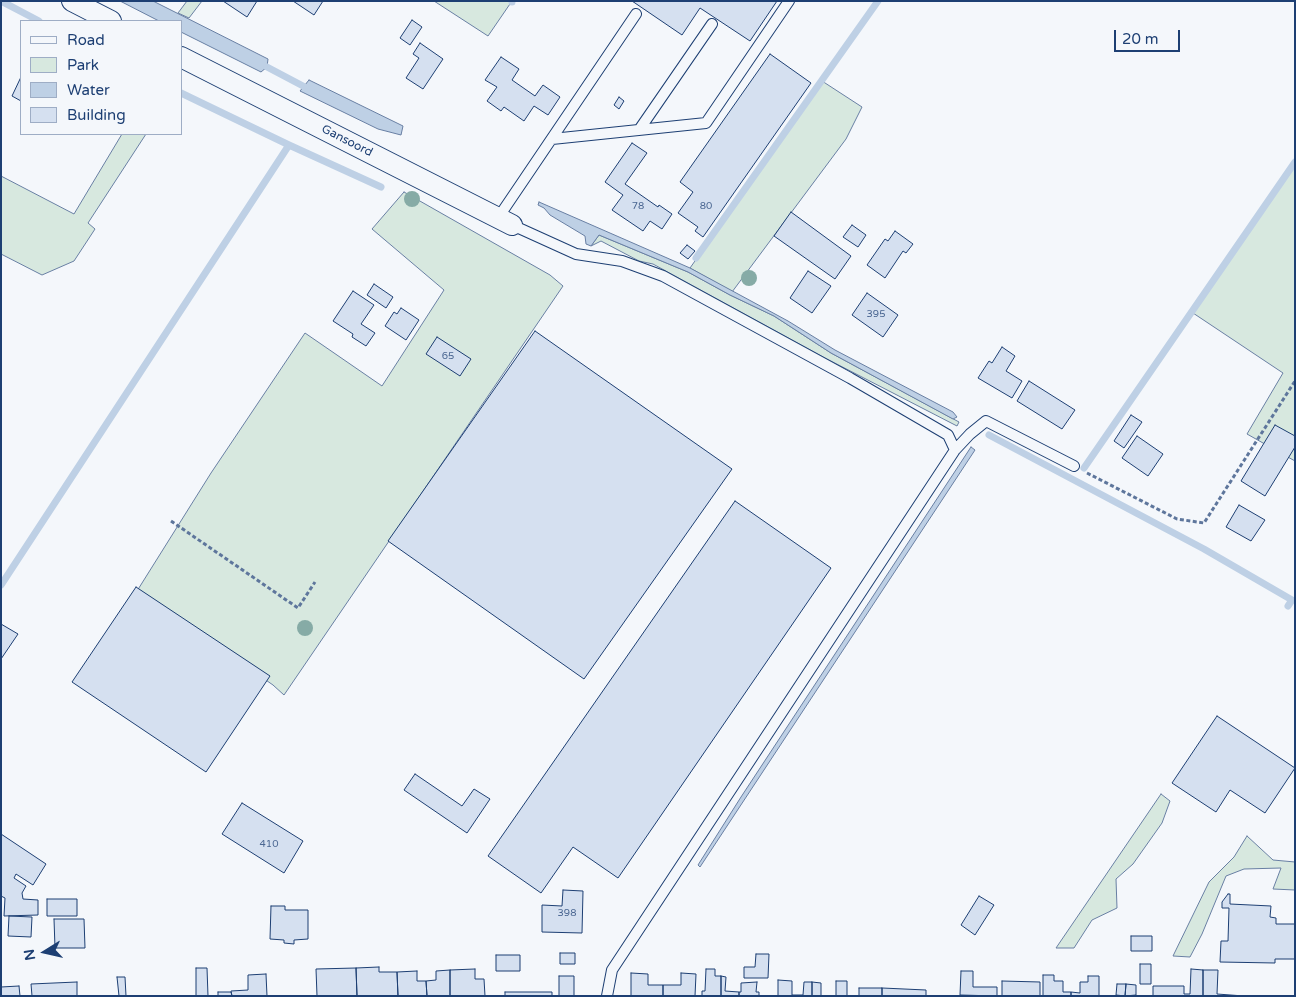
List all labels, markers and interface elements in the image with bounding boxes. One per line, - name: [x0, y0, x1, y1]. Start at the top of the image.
- legend: [20, 20, 182, 135]
- scale bar: [1116, 20, 1182, 52]
- text: 20 m: [1122, 30, 1159, 48]
- text: Road: [67, 31, 105, 49]
- text: Park: [67, 56, 99, 74]
- text: Water: [67, 81, 110, 99]
- text: Building: [67, 106, 126, 124]
- street label: Gansoord: [319, 122, 375, 160]
- house number: 78: [632, 200, 644, 212]
- house number: 80: [700, 200, 712, 212]
- house number: 395: [867, 308, 885, 320]
- house number: 65: [442, 350, 454, 362]
- house number: 410: [260, 838, 278, 850]
- house number: 398: [558, 907, 576, 919]
- north arrow: [20, 927, 70, 977]
- text: N: [20, 948, 39, 962]

